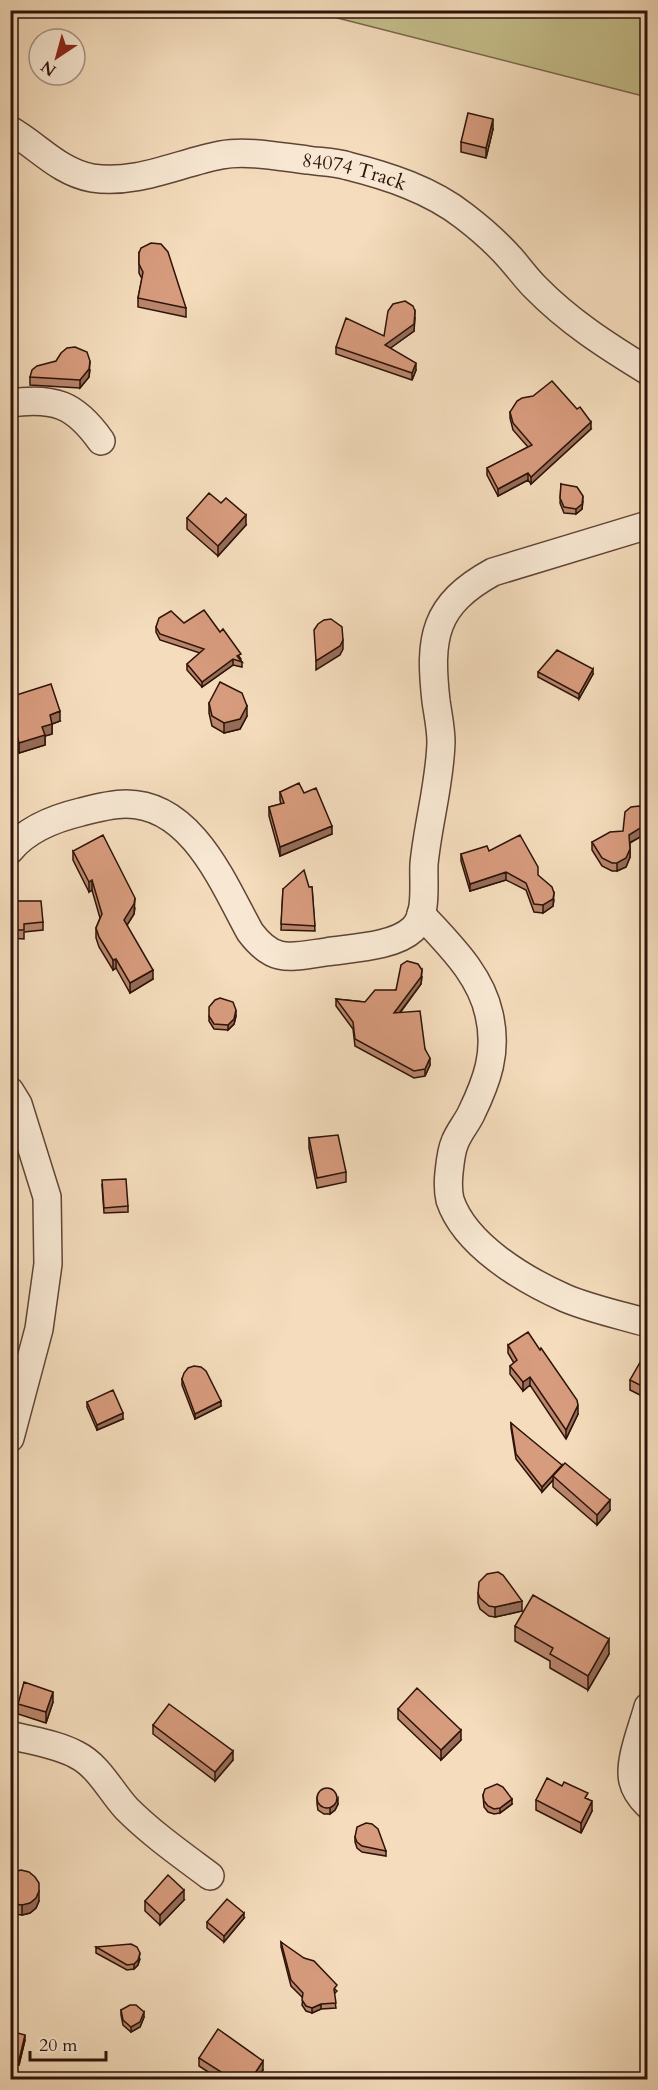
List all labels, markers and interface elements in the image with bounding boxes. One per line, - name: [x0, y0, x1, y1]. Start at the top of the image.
- north arrow: [27, 27, 87, 87]
- text: N: [37, 55, 61, 81]
- street label: 84074 Track: [300, 146, 411, 197]
- scale bar: [30, 2024, 106, 2062]
- text: 20 m: [39, 2033, 78, 2058]

